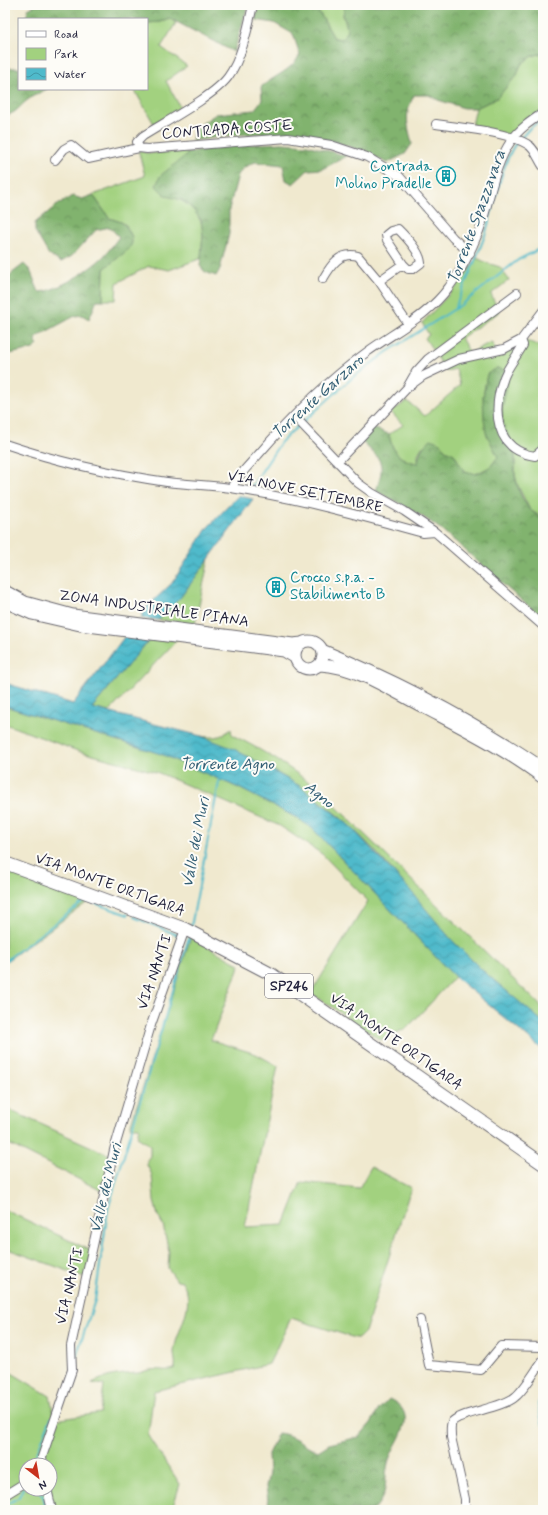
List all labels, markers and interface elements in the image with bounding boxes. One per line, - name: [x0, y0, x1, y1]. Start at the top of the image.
- legend: [18, 18, 148, 90]
- text: Road: [54, 27, 78, 43]
- text: Park: [54, 47, 78, 63]
- text: Water: [54, 67, 86, 83]
- street label: CONTRADA COSTE: [161, 115, 293, 145]
- water label: Torrente Spazzavara: [443, 147, 511, 287]
- place label: Contrada Molino Pradelle: [335, 157, 433, 194]
- building icon: Contrada Molino Pradelle: [435, 165, 457, 187]
- water label: Torrente Garzaro: [268, 349, 369, 444]
- street label: VIA NOVE SETTEMBRE: [226, 466, 384, 518]
- place label: Crocco s.p.a. - Stabilimento B: [290, 568, 385, 605]
- building icon: Crocco s.p.a. - Stabilimento B: [265, 576, 287, 598]
- street label: ZONA INDUSTRIALE PIANA: [58, 586, 250, 632]
- water label: Torrente Agno: [180, 754, 274, 775]
- water label: Agno: [300, 777, 339, 814]
- water label: Valle dei Muri: [177, 794, 215, 889]
- street label: VIA MONTE ORTIGARA: [32, 849, 188, 921]
- street label: VIA NANTI: [133, 932, 177, 1012]
- road number: SP246: [265, 974, 313, 998]
- street label: VIA MONTE ORTIGARA: [326, 989, 466, 1095]
- water label: Valle dei Muri: [85, 1140, 128, 1235]
- street label: VIA NANTI: [51, 1246, 89, 1326]
- north arrow: [18, 1457, 58, 1497]
- text: N: [36, 1477, 49, 1493]

